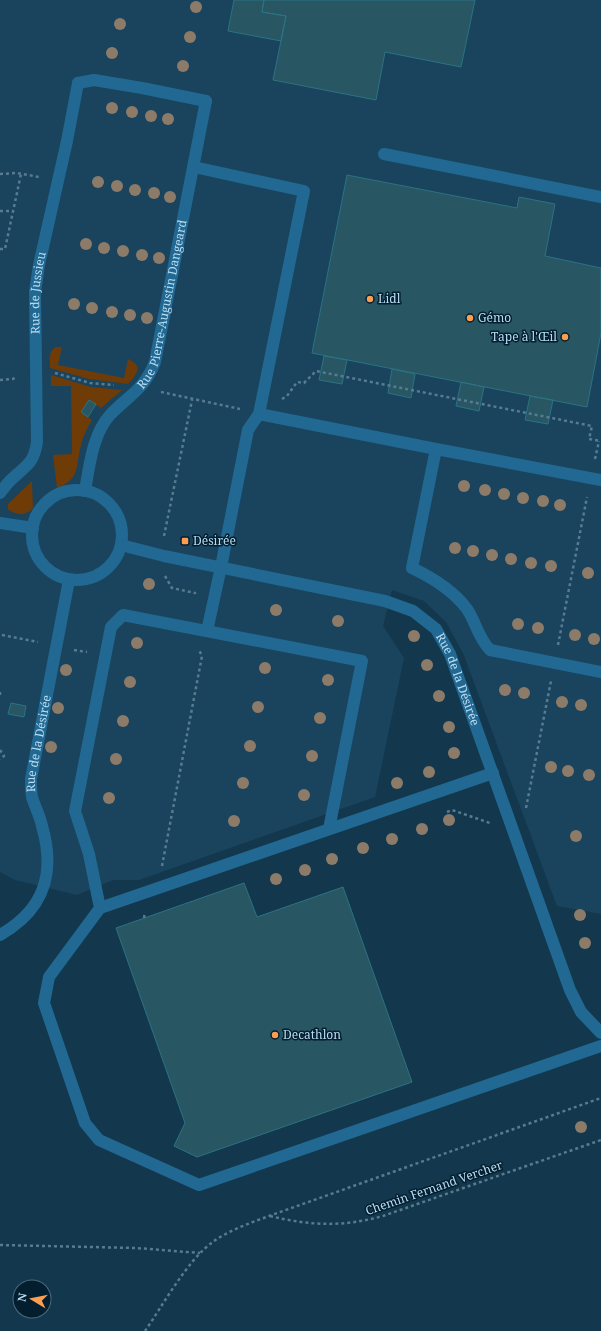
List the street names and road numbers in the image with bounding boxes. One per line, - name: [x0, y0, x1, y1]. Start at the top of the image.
- street label: Rue Pierre-Augustin Dangeard: [133, 218, 191, 392]
- street label: Rue de Jussieu: [26, 250, 50, 334]
- street label: Rue de la Désirée: [432, 630, 484, 728]
- street label: Rue de la Désirée: [22, 693, 55, 793]
- street label: Chemin Fernand Vercher: [363, 1156, 505, 1219]

